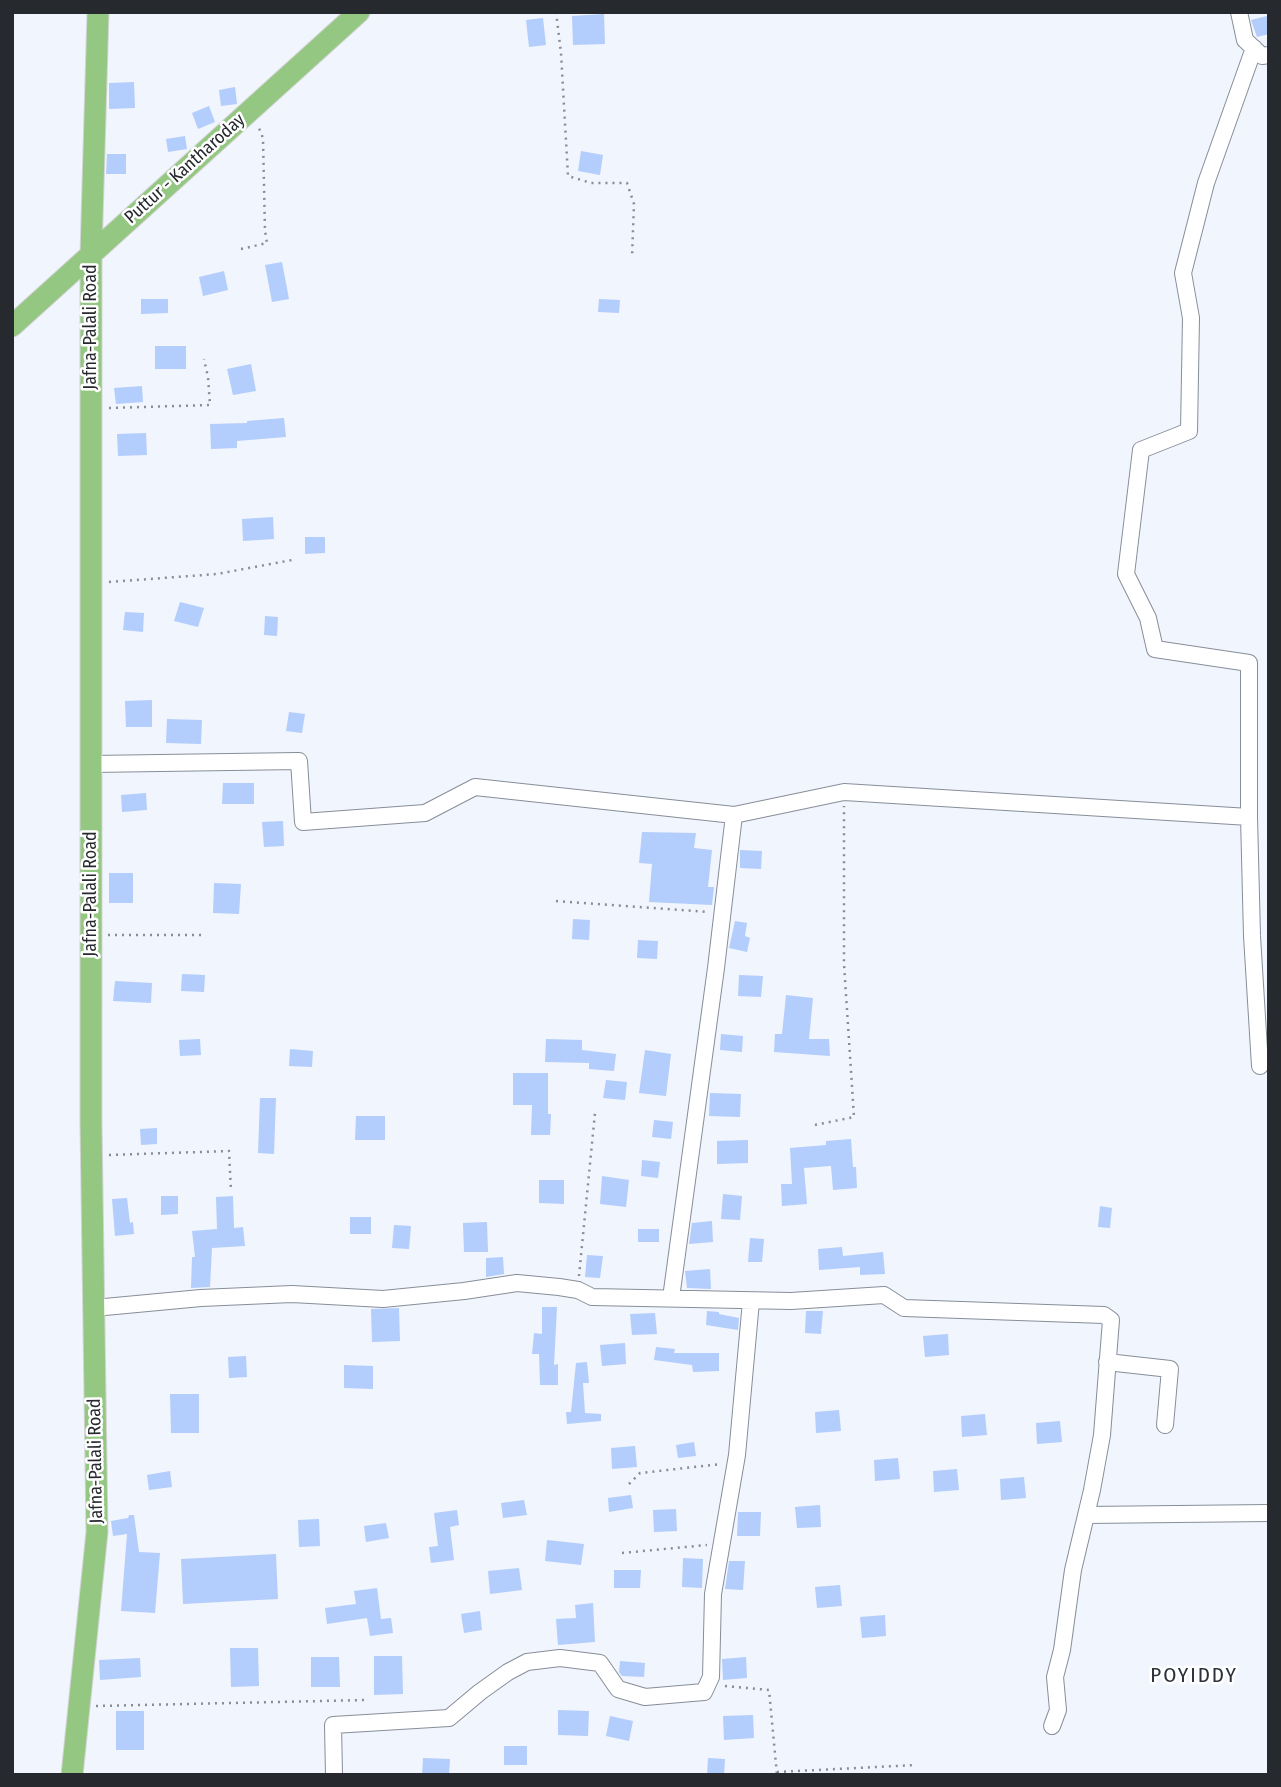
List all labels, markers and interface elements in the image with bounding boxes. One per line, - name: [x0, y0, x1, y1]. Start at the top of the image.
- street label: Puttur - Kantharoday: [120, 109, 250, 229]
- street label: Jafna-Palali Road: [80, 264, 102, 390]
- street label: Jafna-Palali Road: [80, 831, 102, 957]
- street label: Jafna-Palali Road: [84, 1398, 108, 1524]
- district label: POYIDDY: [1151, 1663, 1237, 1689]

